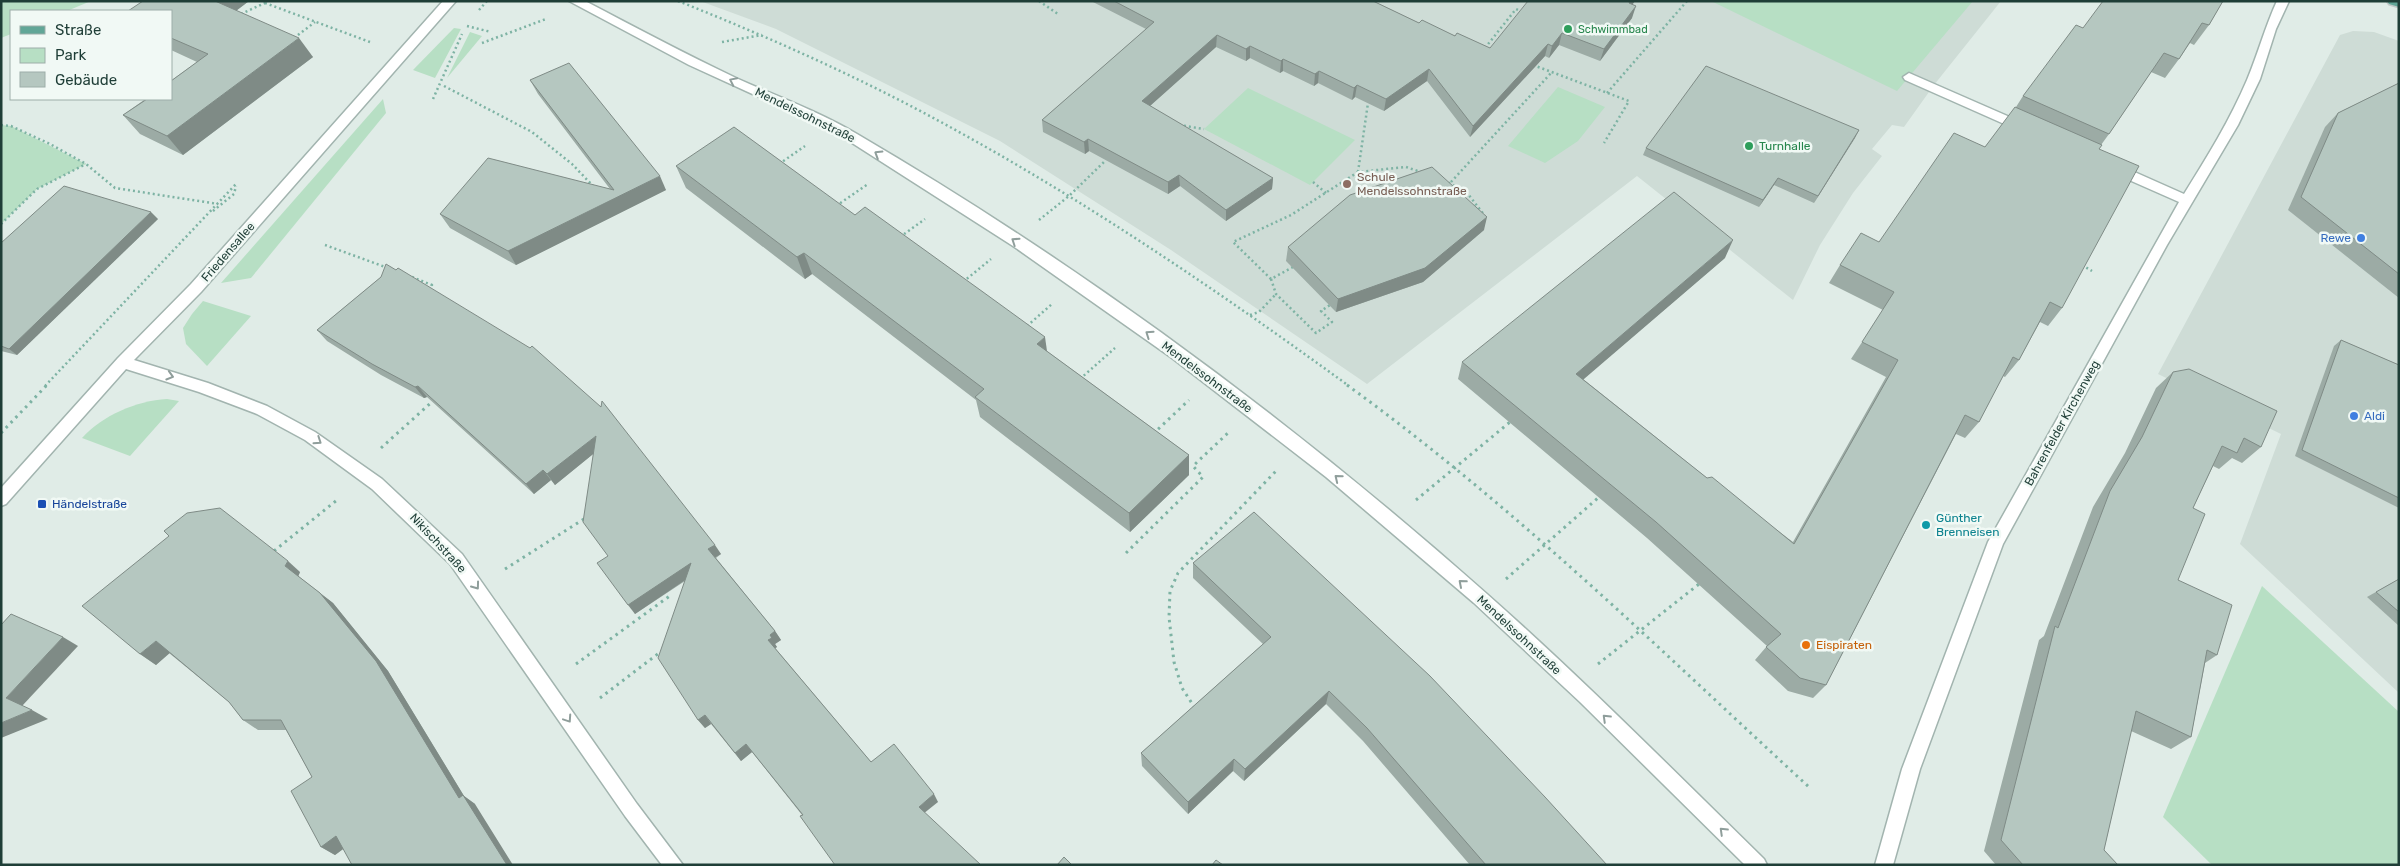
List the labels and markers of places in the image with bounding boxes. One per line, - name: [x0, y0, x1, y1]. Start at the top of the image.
- marker: Schwimmbad: [1562, 23, 1574, 35]
- place label: Schwimmbad: [1578, 23, 1648, 36]
- place label: Turnhalle: [1759, 139, 1811, 153]
- marker: Turnhalle: [1743, 140, 1755, 152]
- place label: Schule Mendelssohnstraße: [1357, 170, 1467, 198]
- marker: Schule Mendelssohnstraße: [1341, 178, 1353, 190]
- place label: Rewe: [2320, 231, 2351, 245]
- marker: Rewe: [2355, 232, 2367, 244]
- place label: Aldi: [2364, 409, 2385, 423]
- marker: Aldi: [2348, 410, 2360, 422]
- place label: Händelstraße: [52, 497, 127, 511]
- marker: Händelstraße: [36, 498, 48, 510]
- place label: Günther Brenneisen: [1936, 511, 1999, 539]
- marker: Günther Brenneisen: [1920, 519, 1932, 531]
- place label: Eispiraten: [1816, 638, 1872, 652]
- marker: Eispiraten: [1800, 639, 1812, 651]

